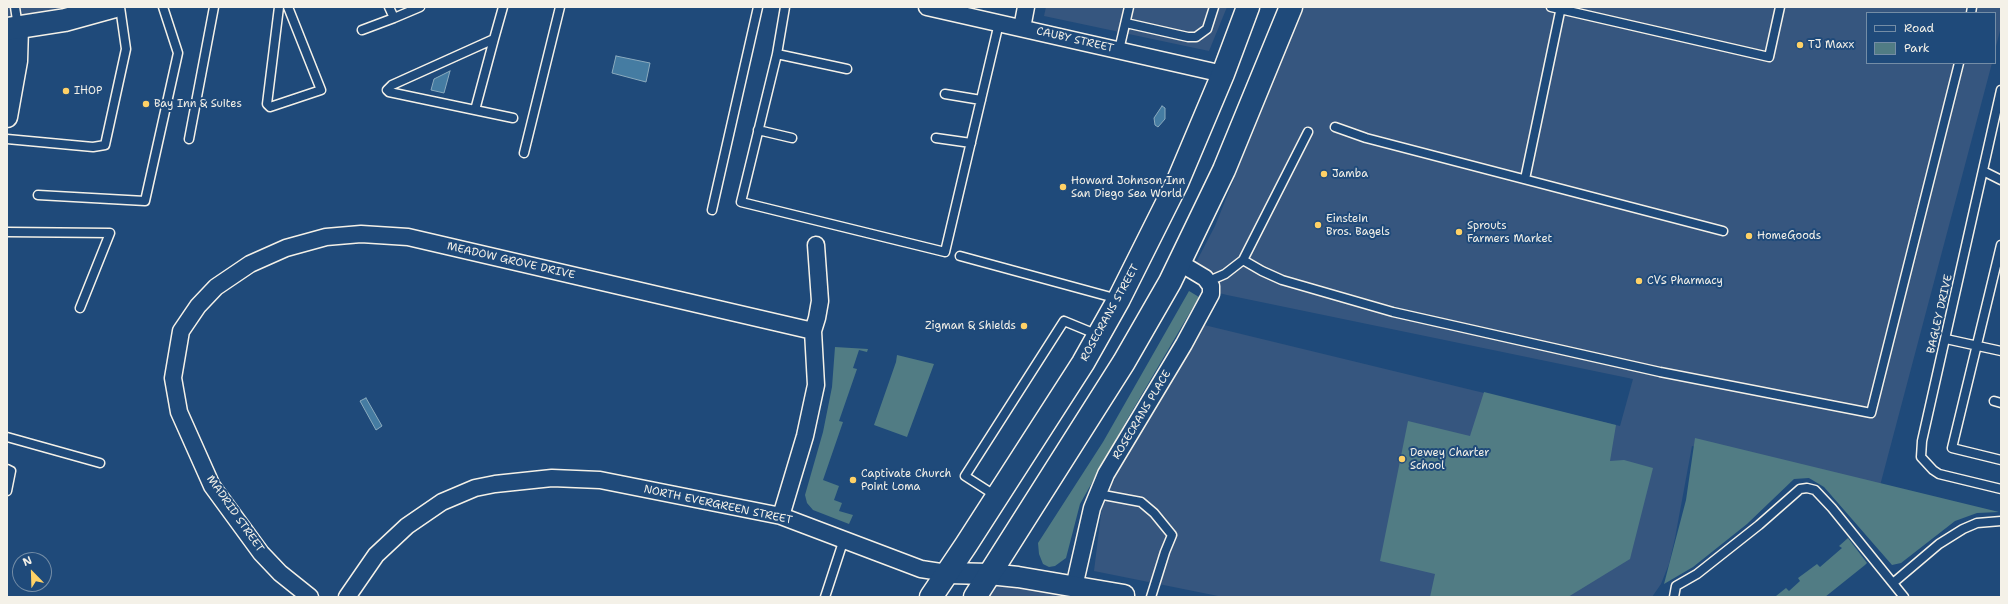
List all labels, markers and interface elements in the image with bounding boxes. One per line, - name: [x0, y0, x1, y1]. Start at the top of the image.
- legend: [1866, 12, 1996, 64]
- text: Road: [1904, 20, 1934, 36]
- street label: CAUBY STREET: [1035, 25, 1115, 55]
- place label: TJ Maxx: [1808, 38, 1854, 52]
- marker: TJ Maxx: [1795, 40, 1805, 50]
- text: Park: [1904, 40, 1930, 56]
- place label: IHOP: [74, 84, 102, 98]
- marker: IHOP: [61, 86, 71, 96]
- place label: Bay Inn & Suites: [154, 97, 242, 111]
- marker: Bay Inn & Suites: [141, 99, 151, 109]
- place label: Jamba: [1332, 167, 1368, 181]
- marker: Jamba: [1319, 169, 1329, 179]
- place label: Howard Johnson Inn San Diego Sea World: [1071, 174, 1185, 200]
- marker: Howard Johnson Inn San Diego Sea World: [1058, 182, 1068, 192]
- place label: Einstein Bros. Bagels: [1326, 212, 1390, 238]
- place label: Sprouts Farmers Market: [1467, 219, 1552, 245]
- marker: Einstein Bros. Bagels: [1313, 220, 1323, 230]
- marker: Sprouts Farmers Market: [1454, 227, 1464, 237]
- place label: HomeGoods: [1757, 229, 1821, 243]
- marker: HomeGoods: [1744, 231, 1754, 241]
- street label: MEADOW GROVE DRIVE: [446, 240, 576, 282]
- street label: ROSECRANS STREET: [1078, 262, 1142, 364]
- street label: BAGLEY DRIVE: [1924, 273, 1956, 355]
- place label: CVS Pharmacy: [1647, 274, 1723, 288]
- marker: CVS Pharmacy: [1634, 276, 1644, 286]
- place label: Zigman & Shields: [925, 319, 1016, 333]
- marker: Zigman & Shields: [1019, 321, 1029, 331]
- street label: ROSECRANS PLACE: [1110, 368, 1174, 462]
- place label: Dewey Charter School: [1410, 446, 1489, 472]
- marker: Dewey Charter School: [1397, 454, 1407, 464]
- place label: Captivate Church Point Loma: [861, 467, 951, 493]
- street label: MADRID STREET: [204, 473, 266, 555]
- marker: Captivate Church Point Loma: [848, 475, 858, 485]
- street label: NORTH EVERGREEN STREET: [642, 483, 794, 527]
- north arrow: [12, 552, 52, 592]
- text: N: [21, 553, 34, 570]

